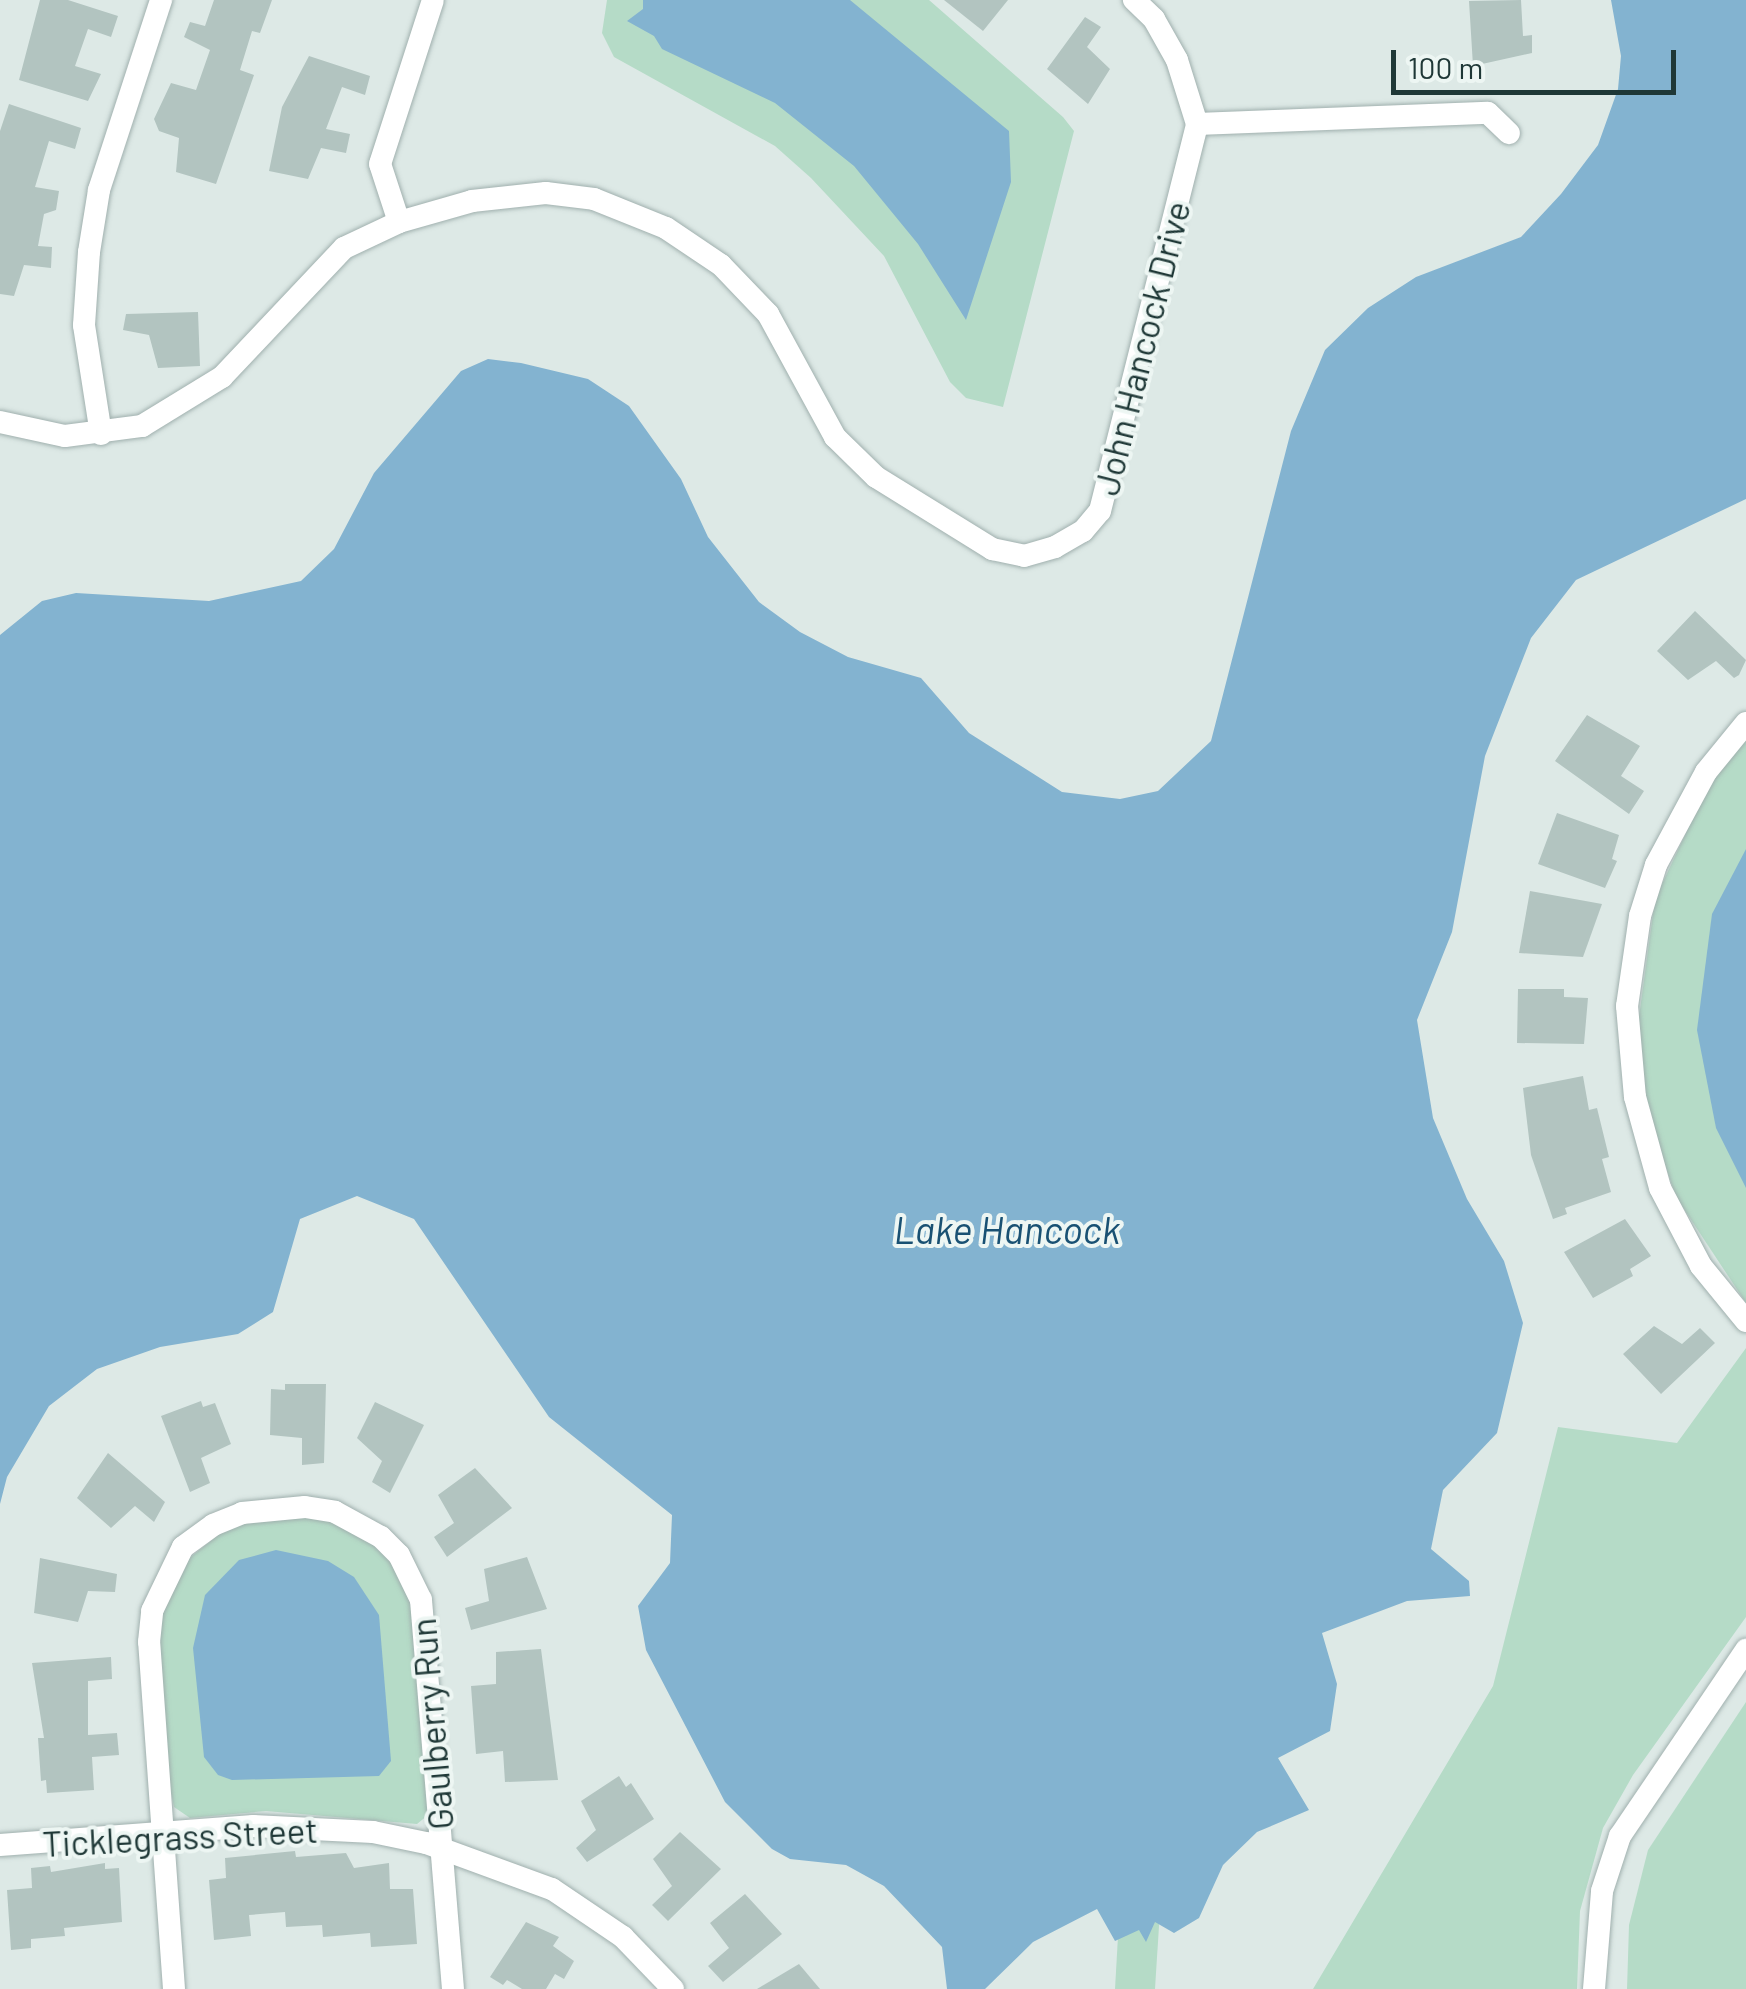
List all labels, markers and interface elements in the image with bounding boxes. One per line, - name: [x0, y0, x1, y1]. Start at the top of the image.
- scale bar: [1396, 30, 1681, 92]
- text: 100 m: [1408, 49, 1483, 85]
- street label: John Hancock Drive: [1084, 197, 1198, 499]
- water label: Lake Hancock: [894, 1207, 1120, 1253]
- street label: Gaulberry Run: [401, 1617, 461, 1831]
- street label: Ticklegrass Street: [41, 1808, 319, 1864]

